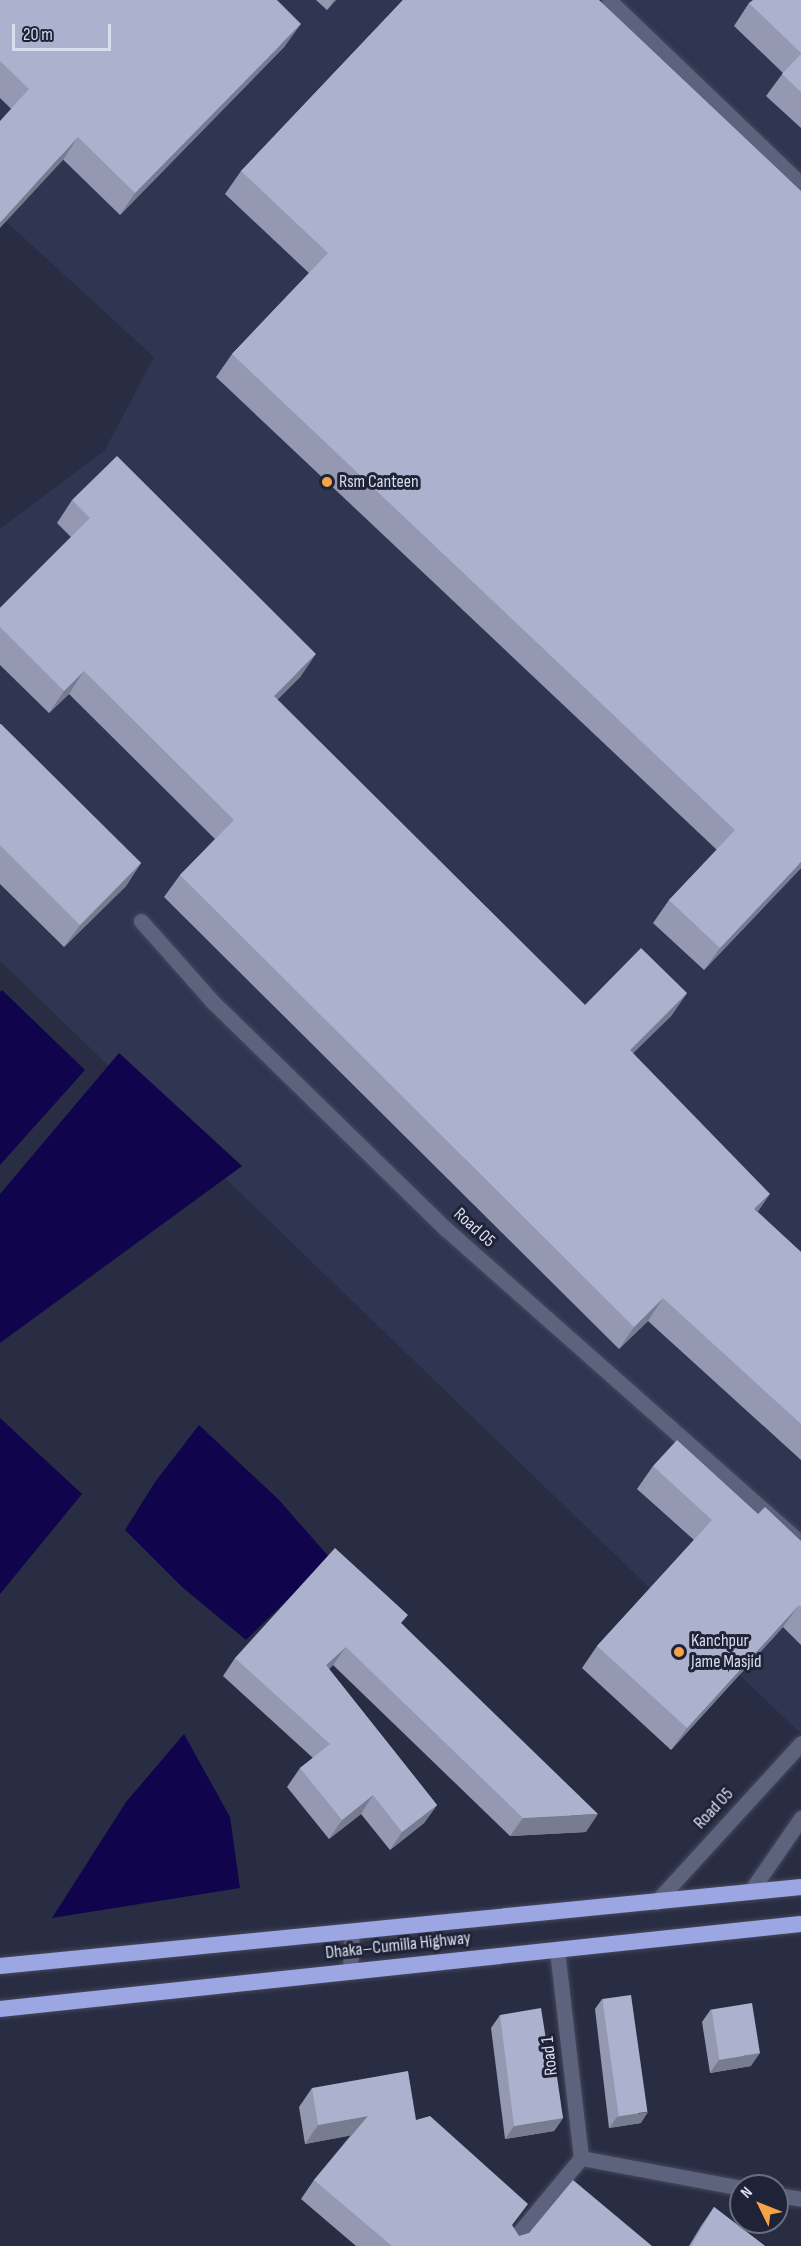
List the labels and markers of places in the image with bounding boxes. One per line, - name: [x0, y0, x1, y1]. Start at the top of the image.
- place label: Rsm Canteen: [339, 471, 419, 493]
- marker: Rsm Canteen: [320, 475, 334, 489]
- place label: Kanchpur Jame Masjid: [691, 1631, 761, 1674]
- marker: Kanchpur Jame Masjid: [672, 1645, 686, 1659]

